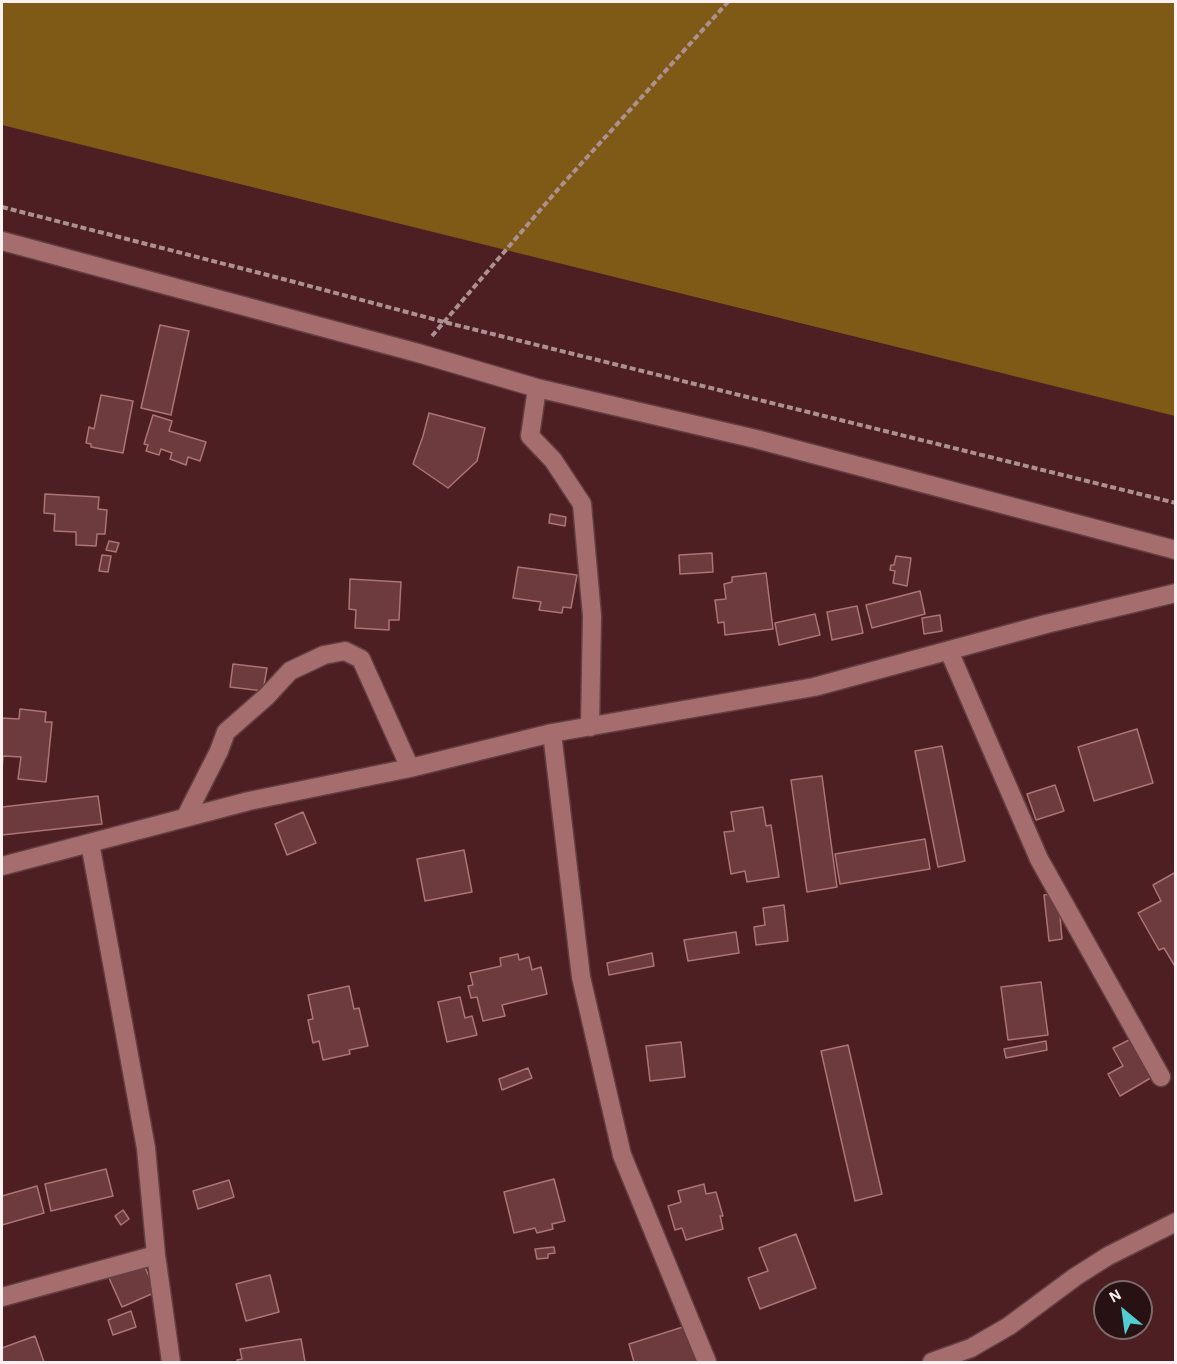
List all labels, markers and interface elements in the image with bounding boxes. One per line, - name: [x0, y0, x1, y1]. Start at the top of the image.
- north arrow: [1093, 1280, 1153, 1340]
- text: N: [1106, 1286, 1124, 1306]

